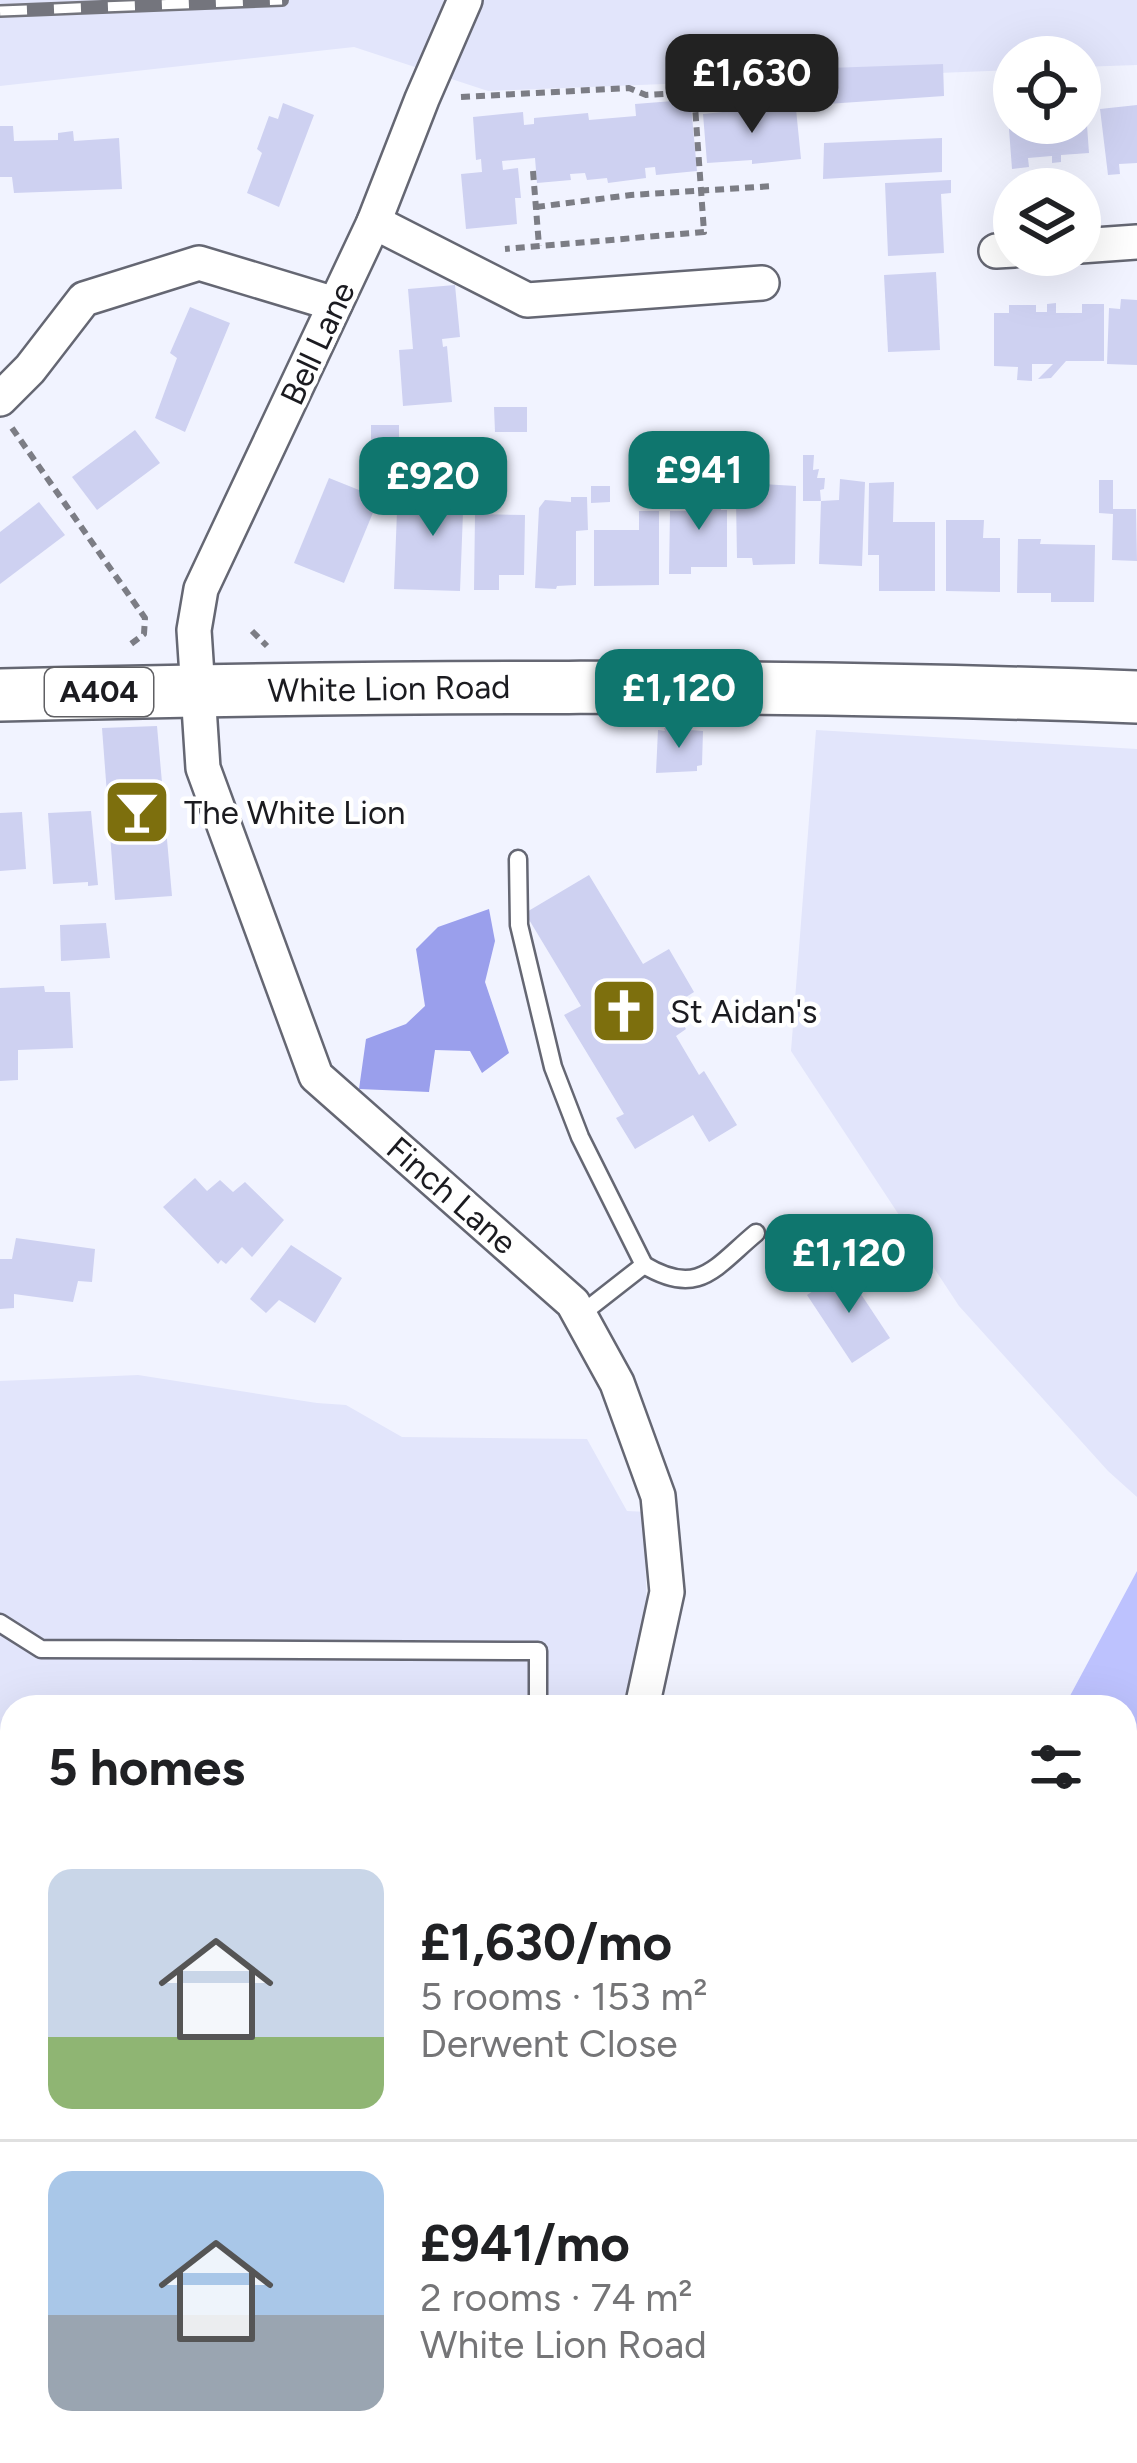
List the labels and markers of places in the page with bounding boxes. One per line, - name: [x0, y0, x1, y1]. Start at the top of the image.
- pin: £1,630: [654, 34, 850, 136]
- pin: £941: [628, 431, 770, 533]
- pin: £920: [362, 437, 504, 539]
- pin: £1,120: [581, 649, 777, 751]
- bar icon: The White Lion: [102, 777, 172, 847]
- place label: The White Lion: [184, 793, 405, 832]
- church icon: St Aidan's: [589, 976, 659, 1046]
- place label: St Aidan's: [670, 992, 817, 1031]
- pin: £1,120: [751, 1214, 947, 1316]

